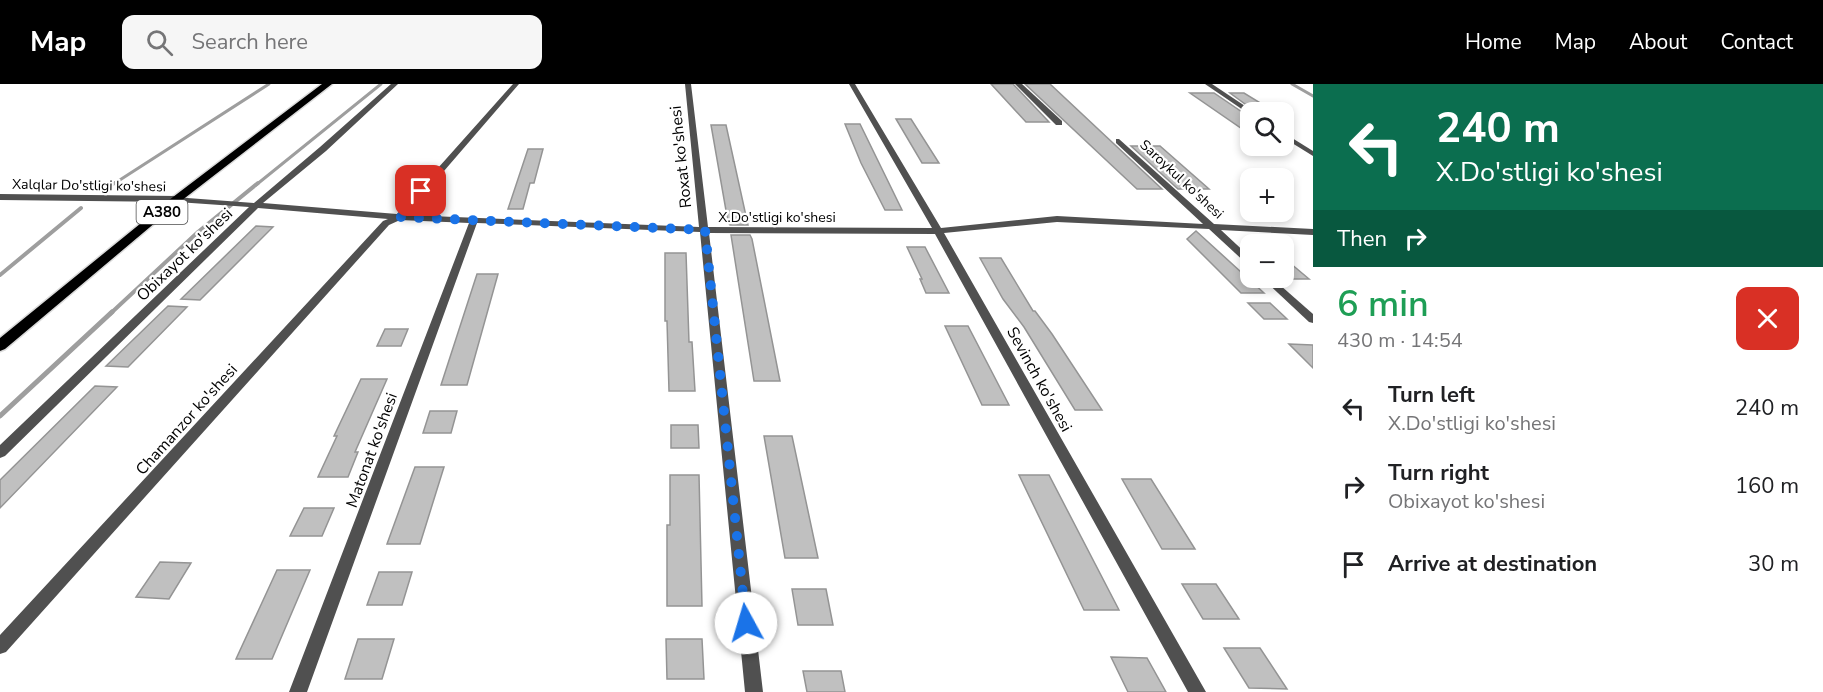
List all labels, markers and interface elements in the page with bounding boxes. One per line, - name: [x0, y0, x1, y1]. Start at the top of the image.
- search box: [122, 15, 542, 69]
- text: Map: [30, 23, 86, 61]
- icon: search: [143, 26, 176, 59]
- text: Search here: [191, 27, 308, 57]
- text: Home: [1465, 28, 1522, 56]
- text: Map: [1555, 28, 1596, 56]
- text: About: [1629, 28, 1687, 56]
- text: Contact: [1720, 28, 1793, 56]
- text: 240 m: [1436, 100, 1560, 157]
- map controls: [1240, 102, 1294, 288]
- button: search: [1240, 102, 1294, 156]
- street label: Roxat ko'shesi: [665, 105, 697, 209]
- icon: left: [1337, 108, 1415, 186]
- street label: Saroykul ko'shesi: [1136, 136, 1228, 223]
- text: X.Do'stligi ko'shesi: [1436, 154, 1663, 191]
- pin: [395, 165, 446, 216]
- button: +: [1240, 168, 1294, 222]
- icon: arrive: [404, 174, 437, 207]
- street label: Xalqlar Do'stligi ko'shesi: [12, 175, 166, 196]
- road number: A380: [136, 200, 188, 224]
- street label: Obixayot ko'shesi: [132, 203, 238, 306]
- street label: X.Do'stligi ko'shesi: [718, 208, 836, 227]
- icon: right: [1399, 222, 1432, 255]
- text: Then: [1337, 224, 1387, 254]
- button: −: [1240, 234, 1294, 288]
- text: 6 min: [1337, 280, 1429, 329]
- button: close: [1736, 287, 1799, 350]
- street label: Sevinch ko'shesi: [1001, 323, 1077, 436]
- text: 430 m · 14:54: [1337, 327, 1463, 354]
- street label: Chamanzor ko'shesi: [131, 359, 243, 480]
- text: Turn left: [1388, 380, 1475, 410]
- street label: Matonat ko'shesi: [341, 390, 403, 511]
- icon: left: [1337, 392, 1370, 425]
- text: 240 m: [1735, 393, 1799, 423]
- text: X.Do'stligi ko'shesi: [1388, 410, 1556, 437]
- text: Turn right: [1388, 458, 1489, 488]
- icon: right: [1337, 470, 1370, 503]
- text: 160 m: [1735, 471, 1799, 501]
- text: Obixayot ko'shesi: [1388, 488, 1545, 515]
- icon: arrive: [1337, 548, 1370, 581]
- text: Arrive at destination: [1388, 549, 1597, 579]
- text: 30 m: [1748, 549, 1799, 579]
- position arrow: [714, 591, 778, 655]

